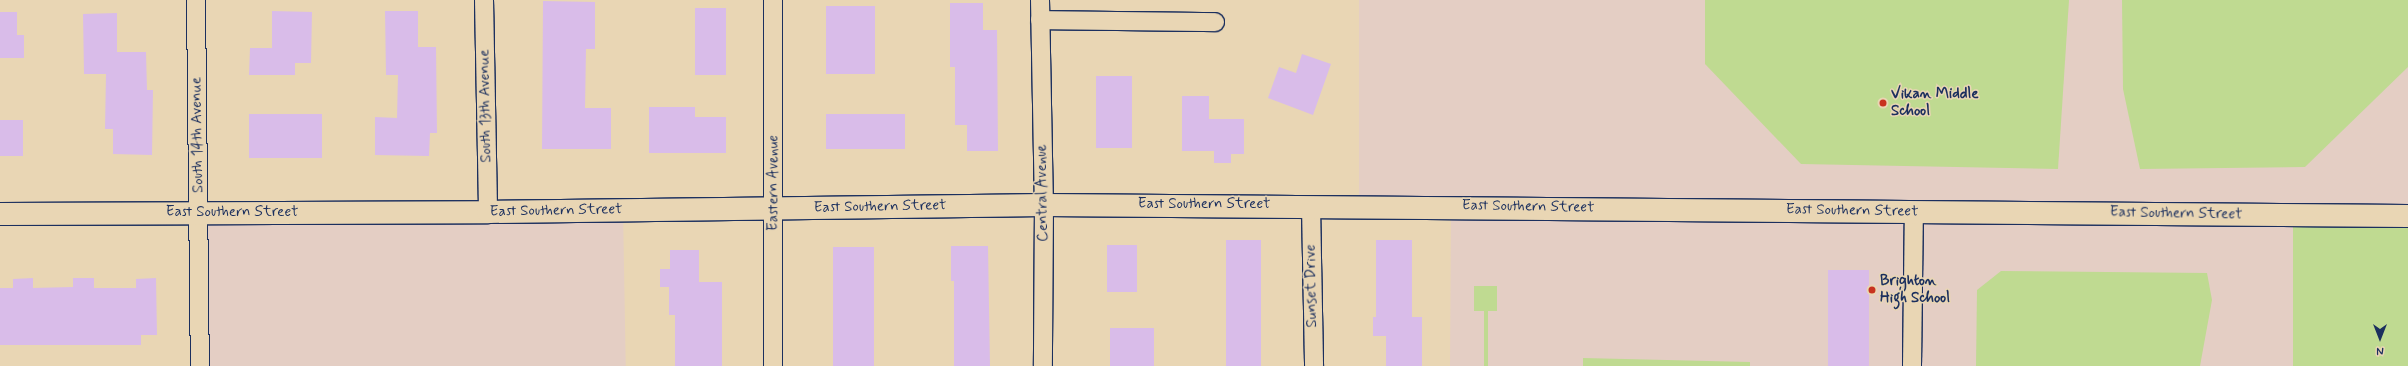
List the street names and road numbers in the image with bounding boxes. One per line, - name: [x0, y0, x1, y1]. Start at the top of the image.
- street label: South 13th Avenue: [476, 49, 496, 163]
- street label: South 14th Avenue: [188, 77, 208, 193]
- street label: Eastern Avenue: [765, 133, 783, 233]
- street label: Central Avenue: [1033, 142, 1053, 244]
- street label: East Southern Street: [1138, 196, 1270, 214]
- street label: East Southern Street: [814, 197, 946, 217]
- street label: East Southern Street: [1462, 197, 1594, 217]
- street label: East Southern Street: [490, 201, 622, 221]
- street label: East Southern Street: [1786, 201, 1918, 221]
- street label: East Southern Street: [166, 204, 298, 222]
- street label: East Southern Street: [2110, 204, 2242, 224]
- street label: Sunset Drive: [1302, 245, 1322, 327]

